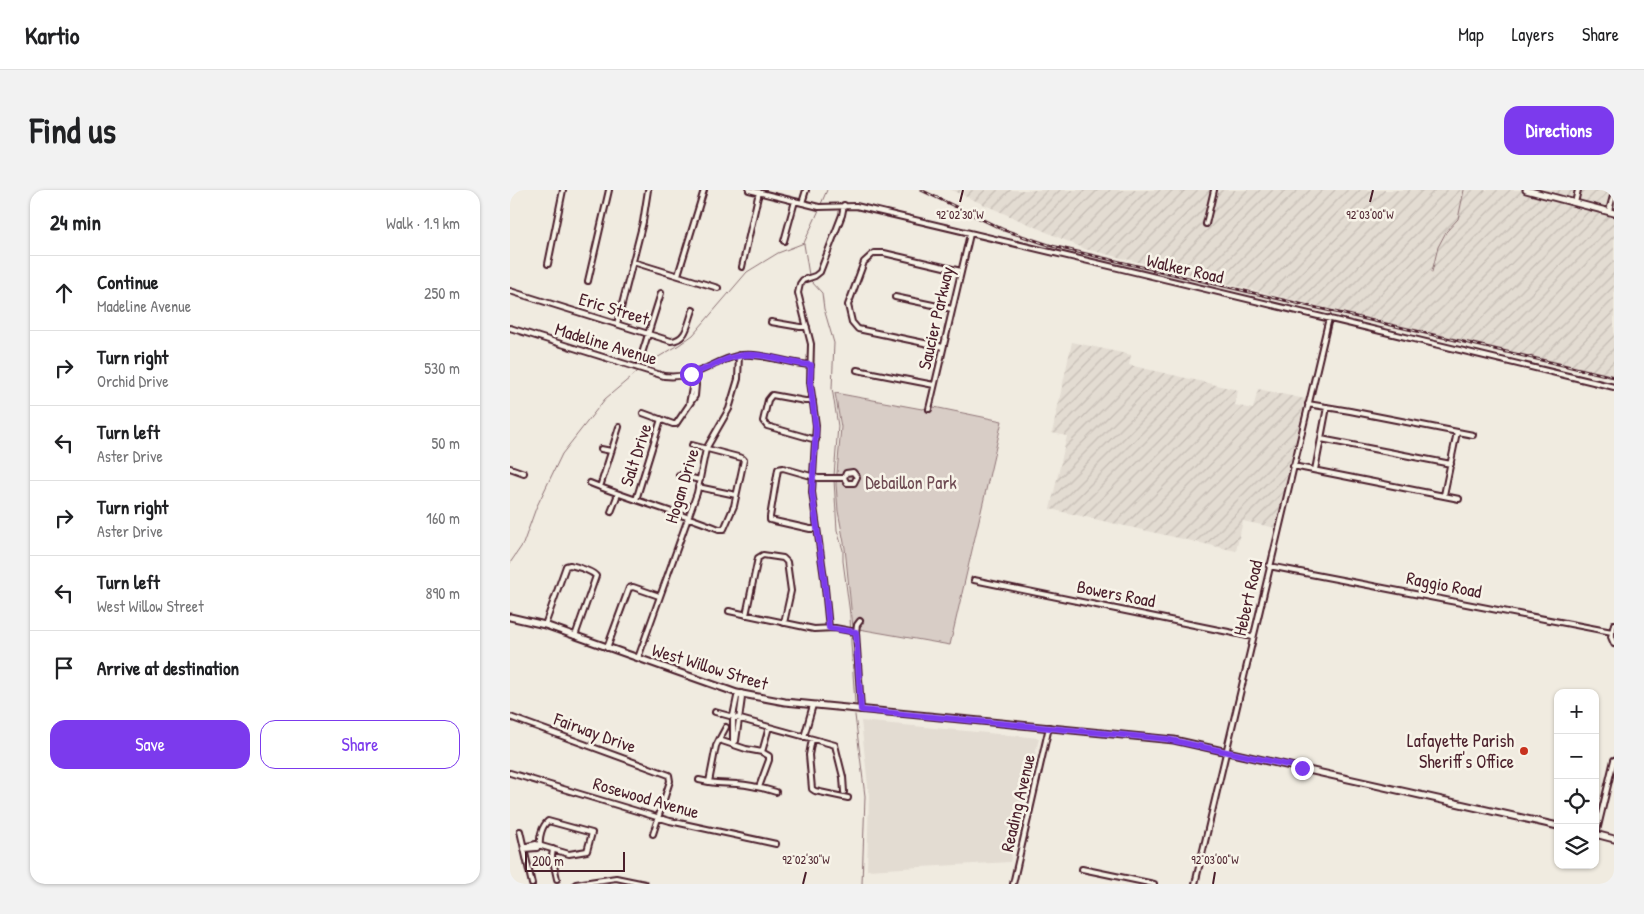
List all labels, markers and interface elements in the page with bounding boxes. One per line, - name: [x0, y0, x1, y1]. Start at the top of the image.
- text: Kartio: [25, 19, 80, 51]
- text: Map: [1458, 22, 1484, 47]
- text: Layers: [1512, 22, 1554, 47]
- text: Share: [1582, 22, 1619, 47]
- button: Directions: [1504, 106, 1614, 155]
- text: Find us: [30, 107, 116, 154]
- text: 92°02'30"W: [936, 206, 984, 223]
- text: 92°03'00"W: [1346, 206, 1394, 223]
- text: 24 min: [50, 208, 101, 237]
- text: Walk · 1.9 km: [386, 212, 460, 234]
- street label: Walker Road: [1144, 248, 1226, 289]
- street label: Saucier Parkway: [912, 264, 960, 372]
- text: Continue: [97, 269, 158, 295]
- icon: ahead: [50, 279, 78, 307]
- text: 250 m: [424, 282, 460, 304]
- street label: Eric Street: [576, 286, 653, 331]
- text: Madeline Avenue: [97, 295, 191, 317]
- street label: Madeline Avenue: [552, 316, 660, 371]
- text: Turn right: [97, 344, 168, 370]
- icon: right: [50, 354, 78, 382]
- text: 530 m: [424, 357, 460, 379]
- route start: [680, 363, 703, 386]
- text: Orchid Drive: [97, 370, 169, 392]
- text: Turn left: [97, 419, 160, 445]
- street label: Salt Drive: [614, 420, 657, 489]
- icon: left: [50, 429, 78, 457]
- text: 50 m: [432, 432, 460, 454]
- text: Aster Drive: [97, 445, 163, 467]
- street label: Hogan Drive: [658, 445, 705, 526]
- park label: Debaillon Park: [865, 470, 957, 495]
- text: Turn right: [97, 494, 168, 520]
- icon: right: [50, 504, 78, 532]
- text: 160 m: [426, 507, 460, 529]
- text: Aster Drive: [97, 520, 163, 542]
- street label: Hebert Road: [1227, 558, 1268, 638]
- street label: Raggio Road: [1404, 565, 1484, 604]
- text: Turn left: [97, 569, 160, 595]
- street label: Bowers Road: [1075, 574, 1157, 613]
- icon: left: [50, 579, 78, 607]
- text: 890 m: [425, 582, 460, 604]
- text: West Willow Street: [97, 595, 204, 617]
- street label: West Willow Street: [649, 637, 772, 696]
- icon: arrive: [50, 654, 78, 682]
- text: Arrive at destination: [97, 655, 239, 681]
- map controls: [1554, 689, 1599, 869]
- button: +: [1554, 689, 1599, 734]
- street label: Fairway Drive: [550, 706, 640, 759]
- button: Save: [50, 720, 250, 769]
- button: Share: [260, 720, 460, 769]
- place label: Lafayette Parish Sheriff's Office: [1407, 728, 1514, 774]
- button: −: [1554, 734, 1599, 779]
- marker: Lafayette Parish Sheriff's Office: [1518, 745, 1530, 757]
- street label: Reading Avenue: [994, 752, 1041, 854]
- route end: [1291, 757, 1314, 780]
- street label: Rosewood Avenue: [590, 770, 702, 825]
- button: locate: [1554, 779, 1599, 824]
- button: layers: [1554, 824, 1599, 869]
- scale bar: [525, 849, 625, 872]
- text: 200 m: [532, 851, 564, 870]
- text: 92°02'30"W: [782, 851, 830, 868]
- text: 92°03'00"W: [1191, 851, 1239, 868]

